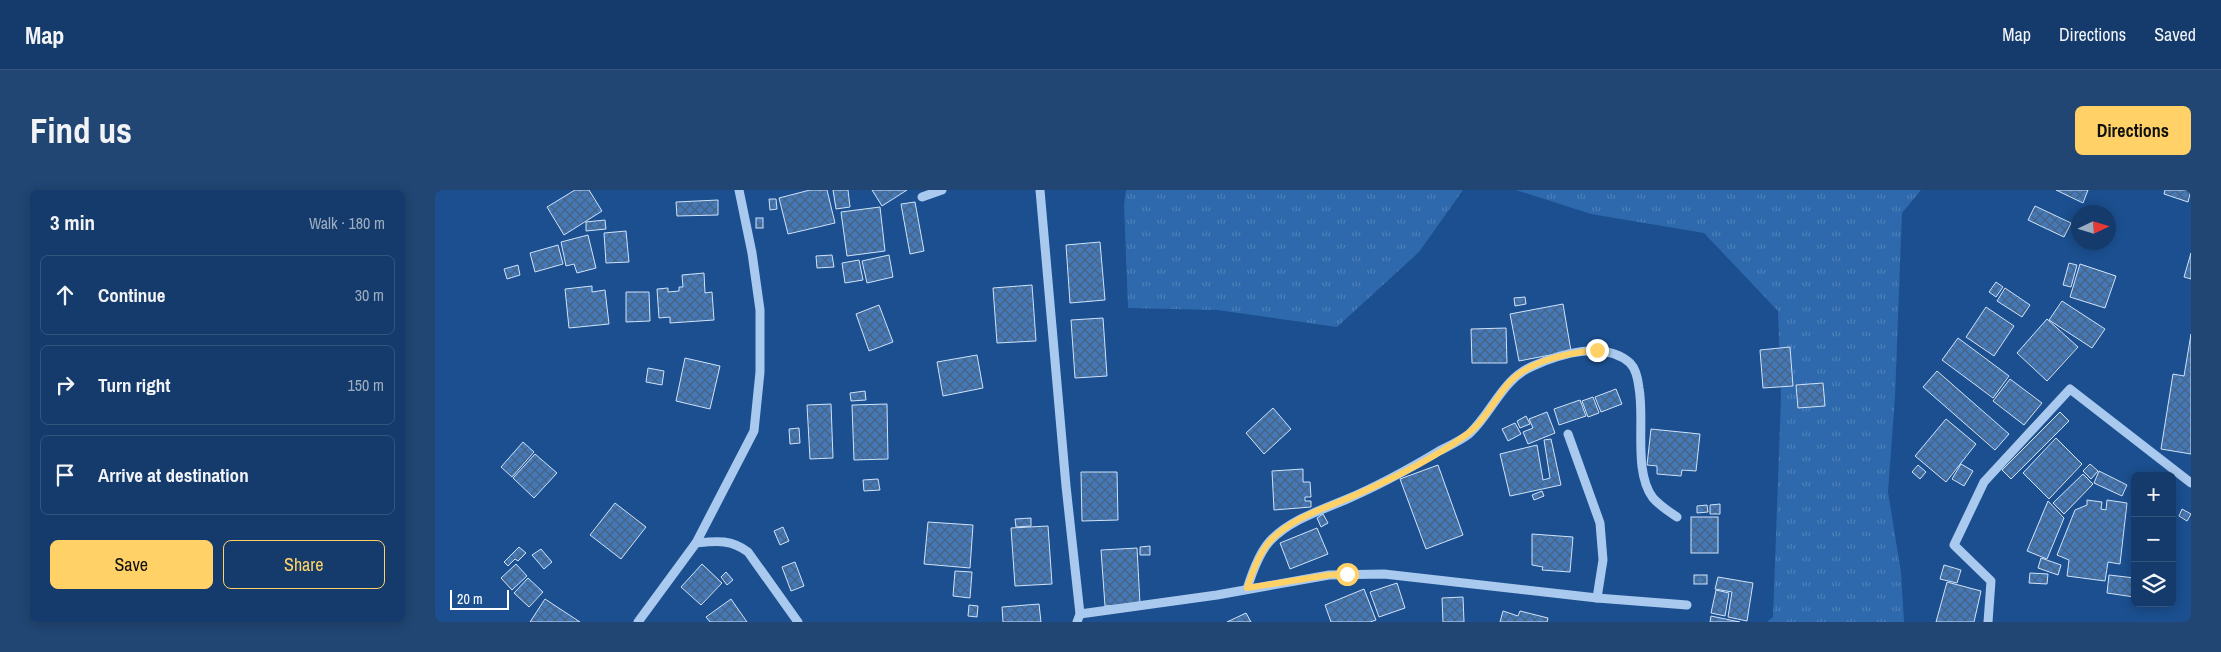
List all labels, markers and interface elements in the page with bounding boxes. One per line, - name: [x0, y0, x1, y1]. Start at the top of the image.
- text: Map: [25, 19, 64, 51]
- text: Map: [2002, 22, 2031, 47]
- text: Directions: [2059, 22, 2126, 47]
- text: Saved: [2154, 22, 2196, 47]
- button: Directions: [2075, 106, 2191, 155]
- text: Find us: [30, 107, 132, 154]
- north arrow: [2071, 205, 2116, 250]
- text: 3 min: [50, 208, 95, 237]
- text: Walk · 180 m: [309, 212, 385, 234]
- icon: ahead: [51, 281, 79, 309]
- text: Continue: [98, 282, 166, 308]
- text: 30 m: [355, 284, 384, 306]
- route end: [1586, 339, 1609, 362]
- icon: right: [51, 371, 79, 399]
- text: Turn right: [98, 372, 170, 398]
- text: 150 m: [348, 374, 384, 396]
- icon: arrive: [51, 461, 79, 489]
- text: Arrive at destination: [98, 462, 249, 488]
- map controls: [2131, 472, 2176, 607]
- button: +: [2131, 472, 2176, 517]
- button: −: [2131, 517, 2176, 562]
- button: Save: [50, 540, 213, 589]
- button: Share: [223, 540, 385, 589]
- button: layers: [2131, 562, 2176, 607]
- route start: [1336, 563, 1359, 586]
- scale bar: [450, 587, 509, 610]
- text: 20 m: [457, 590, 483, 608]

